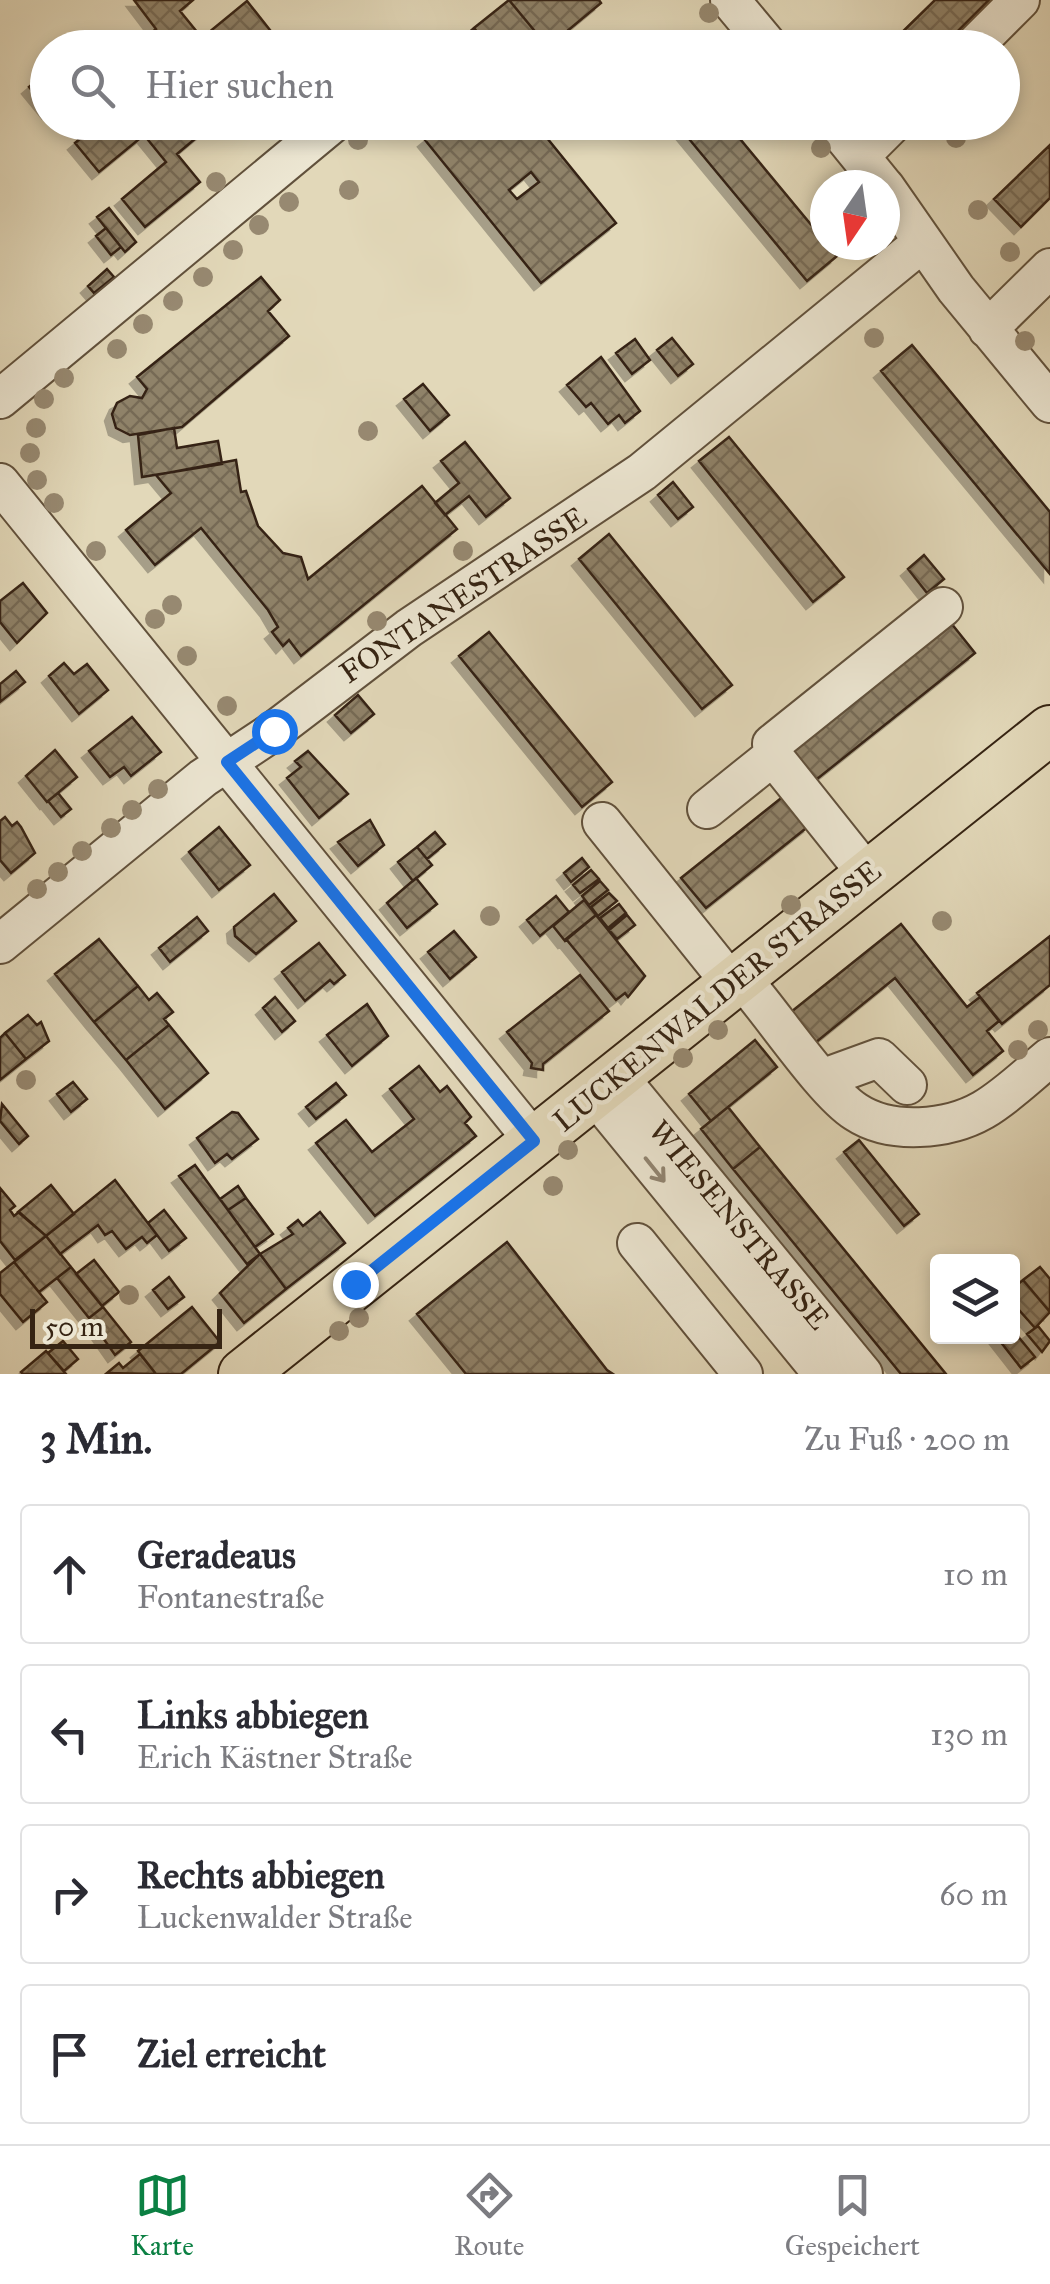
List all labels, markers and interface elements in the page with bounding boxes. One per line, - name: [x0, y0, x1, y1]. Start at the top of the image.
- search box: [30, 30, 1020, 140]
- icon: search: [65, 58, 120, 113]
- text: Hier suchen: [145, 62, 334, 108]
- north arrow: [810, 170, 900, 260]
- street label: FONTANESTRASSE: [333, 499, 593, 691]
- route start: [252, 709, 298, 755]
- street label: LUCKENWALDER STRASSE: [546, 853, 888, 1139]
- street label: WIESENSTRASSE: [641, 1113, 837, 1337]
- one-way arrow: [644, 1156, 666, 1182]
- map controls: [930, 1254, 1020, 1344]
- button: layers: [930, 1254, 1020, 1344]
- route end: [333, 1262, 379, 1308]
- scale bar: [30, 1304, 222, 1348]
- text: 50 m: [45, 1309, 104, 1344]
- text: 3 Min.: [40, 1413, 152, 1465]
- text: Zu Fuß · 200 m: [804, 1420, 1010, 1459]
- text: Geradeaus: [137, 1532, 296, 1578]
- icon: ahead: [42, 1547, 97, 1602]
- text: 10 m: [943, 1555, 1008, 1594]
- text: Fontanestraße: [137, 1578, 325, 1617]
- text: Links abbiegen: [137, 1692, 369, 1738]
- icon: left: [42, 1707, 97, 1762]
- text: 130 m: [930, 1715, 1008, 1754]
- text: Erich Kästner Straße: [137, 1738, 413, 1777]
- text: Rechts abbiegen: [137, 1852, 385, 1898]
- icon: right: [42, 1867, 97, 1922]
- text: 60 m: [939, 1875, 1008, 1914]
- text: Luckenwalder Straße: [137, 1898, 412, 1937]
- icon: arrive: [42, 2027, 97, 2082]
- text: Ziel erreicht: [137, 2031, 326, 2077]
- tab: Karte: [130, 2168, 194, 2263]
- tab: Route: [454, 2168, 525, 2263]
- tab: Gespeichert: [785, 2168, 920, 2263]

